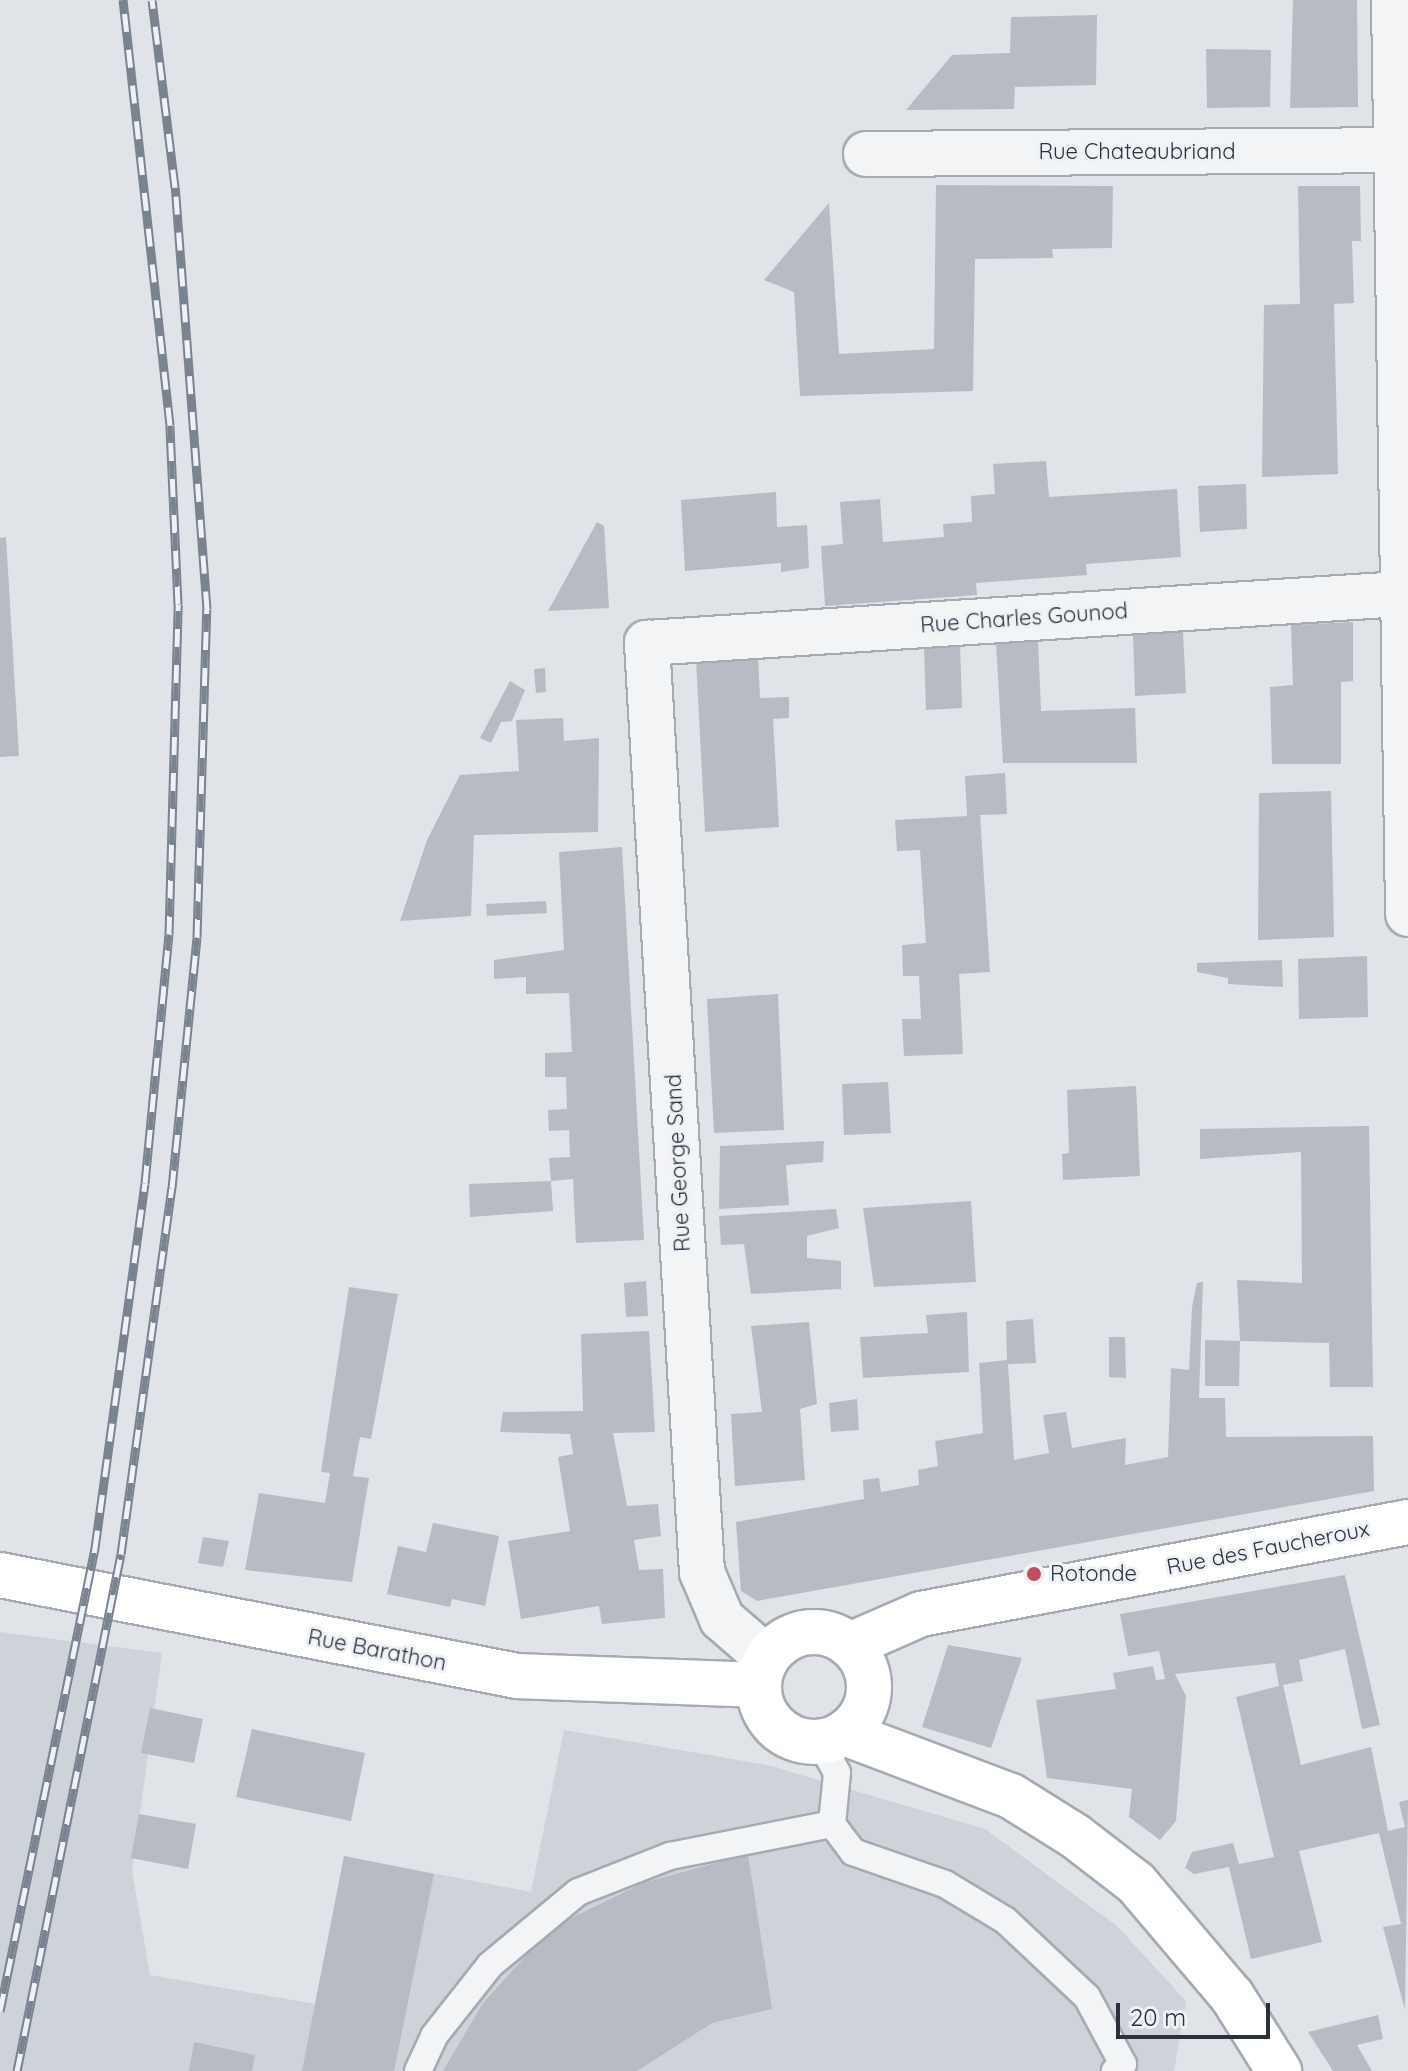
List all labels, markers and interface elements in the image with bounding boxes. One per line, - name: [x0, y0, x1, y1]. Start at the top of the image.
- street label: Rue Chateaubriand: [1038, 139, 1236, 165]
- street label: Rue Charles Gounod: [919, 598, 1129, 638]
- street label: Rue George Sand: [660, 1073, 696, 1253]
- street label: Rue des Faucheroux: [1164, 1515, 1372, 1581]
- place label: Rotonde: [1050, 1561, 1137, 1587]
- marker: Rotonde: [1025, 1565, 1043, 1583]
- street label: Rue Barathon: [305, 1624, 449, 1676]
- scale bar: [1120, 1987, 1274, 2037]
- text: 20 m: [1130, 2002, 1186, 2032]

